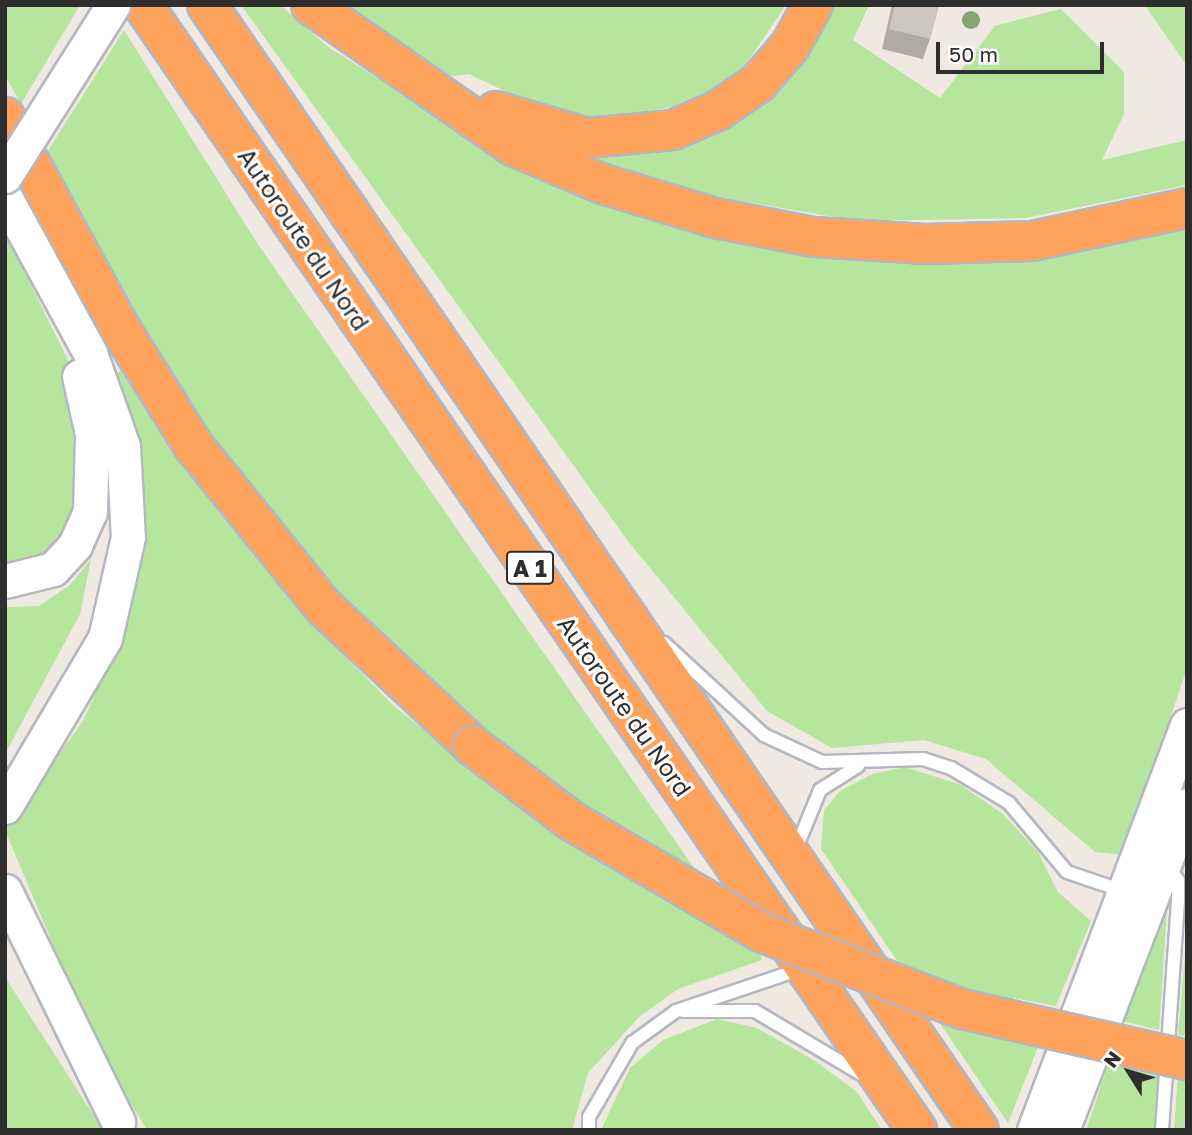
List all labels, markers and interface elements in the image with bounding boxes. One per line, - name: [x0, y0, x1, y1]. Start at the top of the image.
- scale bar: [940, 28, 1108, 72]
- text: 50 m: [949, 41, 998, 67]
- street label: Autoroute du Nord: [232, 142, 376, 336]
- road number: A 1: [505, 548, 554, 588]
- street label: Autoroute du Nord: [552, 610, 698, 802]
- north arrow: [1094, 1037, 1164, 1107]
- text: N: [1098, 1046, 1125, 1072]

